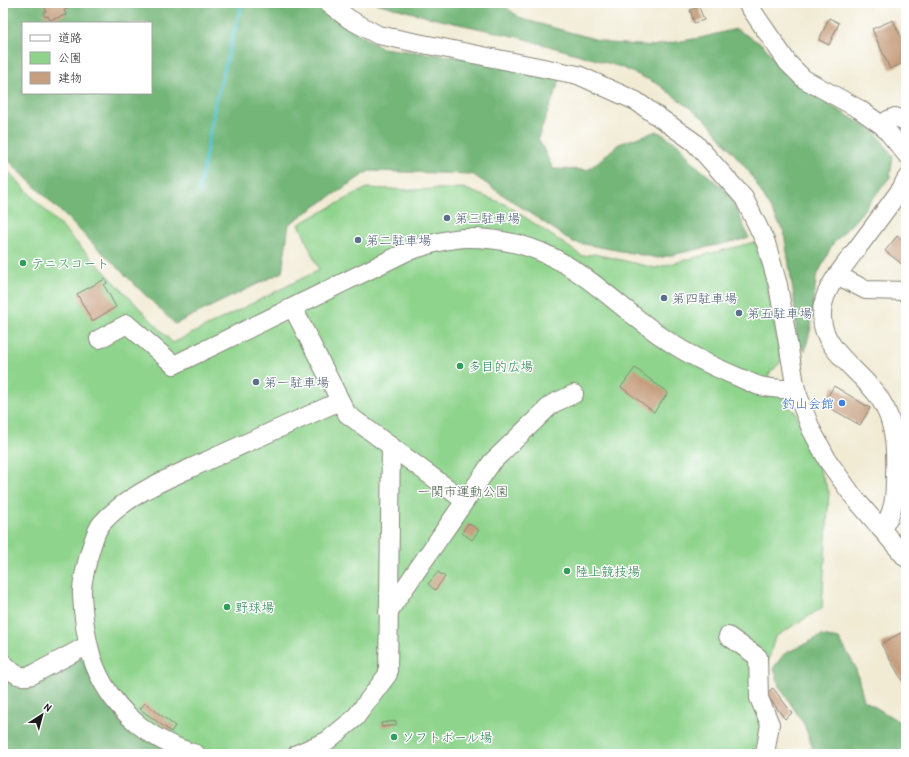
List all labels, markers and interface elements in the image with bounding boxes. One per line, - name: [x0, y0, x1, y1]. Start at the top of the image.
- legend: [22, 22, 152, 94]
- text: 道路: [58, 29, 82, 46]
- text: 公園: [58, 49, 82, 66]
- text: 建物: [58, 69, 82, 86]
- place label: 第三駐車場: [455, 209, 520, 227]
- marker: 第三駐車場: [442, 213, 452, 223]
- place label: 第二駐車場: [366, 231, 431, 249]
- marker: 第二駐車場: [353, 235, 363, 245]
- place label: テニスコート: [31, 254, 109, 272]
- marker: テニスコート: [18, 258, 28, 268]
- place label: 第四駐車場: [672, 289, 737, 307]
- marker: 第四駐車場: [659, 293, 669, 303]
- place label: 第五駐車場: [747, 304, 812, 322]
- marker: 第五駐車場: [734, 308, 744, 318]
- place label: 多目的広場: [468, 357, 533, 375]
- marker: 多目的広場: [455, 361, 465, 371]
- place label: 第一駐車場: [264, 373, 329, 391]
- marker: 第一駐車場: [251, 377, 261, 387]
- place label: 釣山会館: [782, 394, 834, 412]
- marker: 釣山会館: [837, 398, 847, 408]
- park label: 一関市運動公園: [417, 482, 509, 500]
- place label: 陸上競技場: [575, 562, 640, 580]
- marker: 陸上競技場: [562, 566, 572, 576]
- place label: 野球場: [235, 598, 274, 616]
- marker: 野球場: [222, 602, 232, 612]
- north arrow: [22, 695, 62, 735]
- text: N: [41, 700, 54, 714]
- place label: ソフトボール場: [402, 728, 492, 746]
- marker: ソフトボール場: [389, 732, 399, 742]

